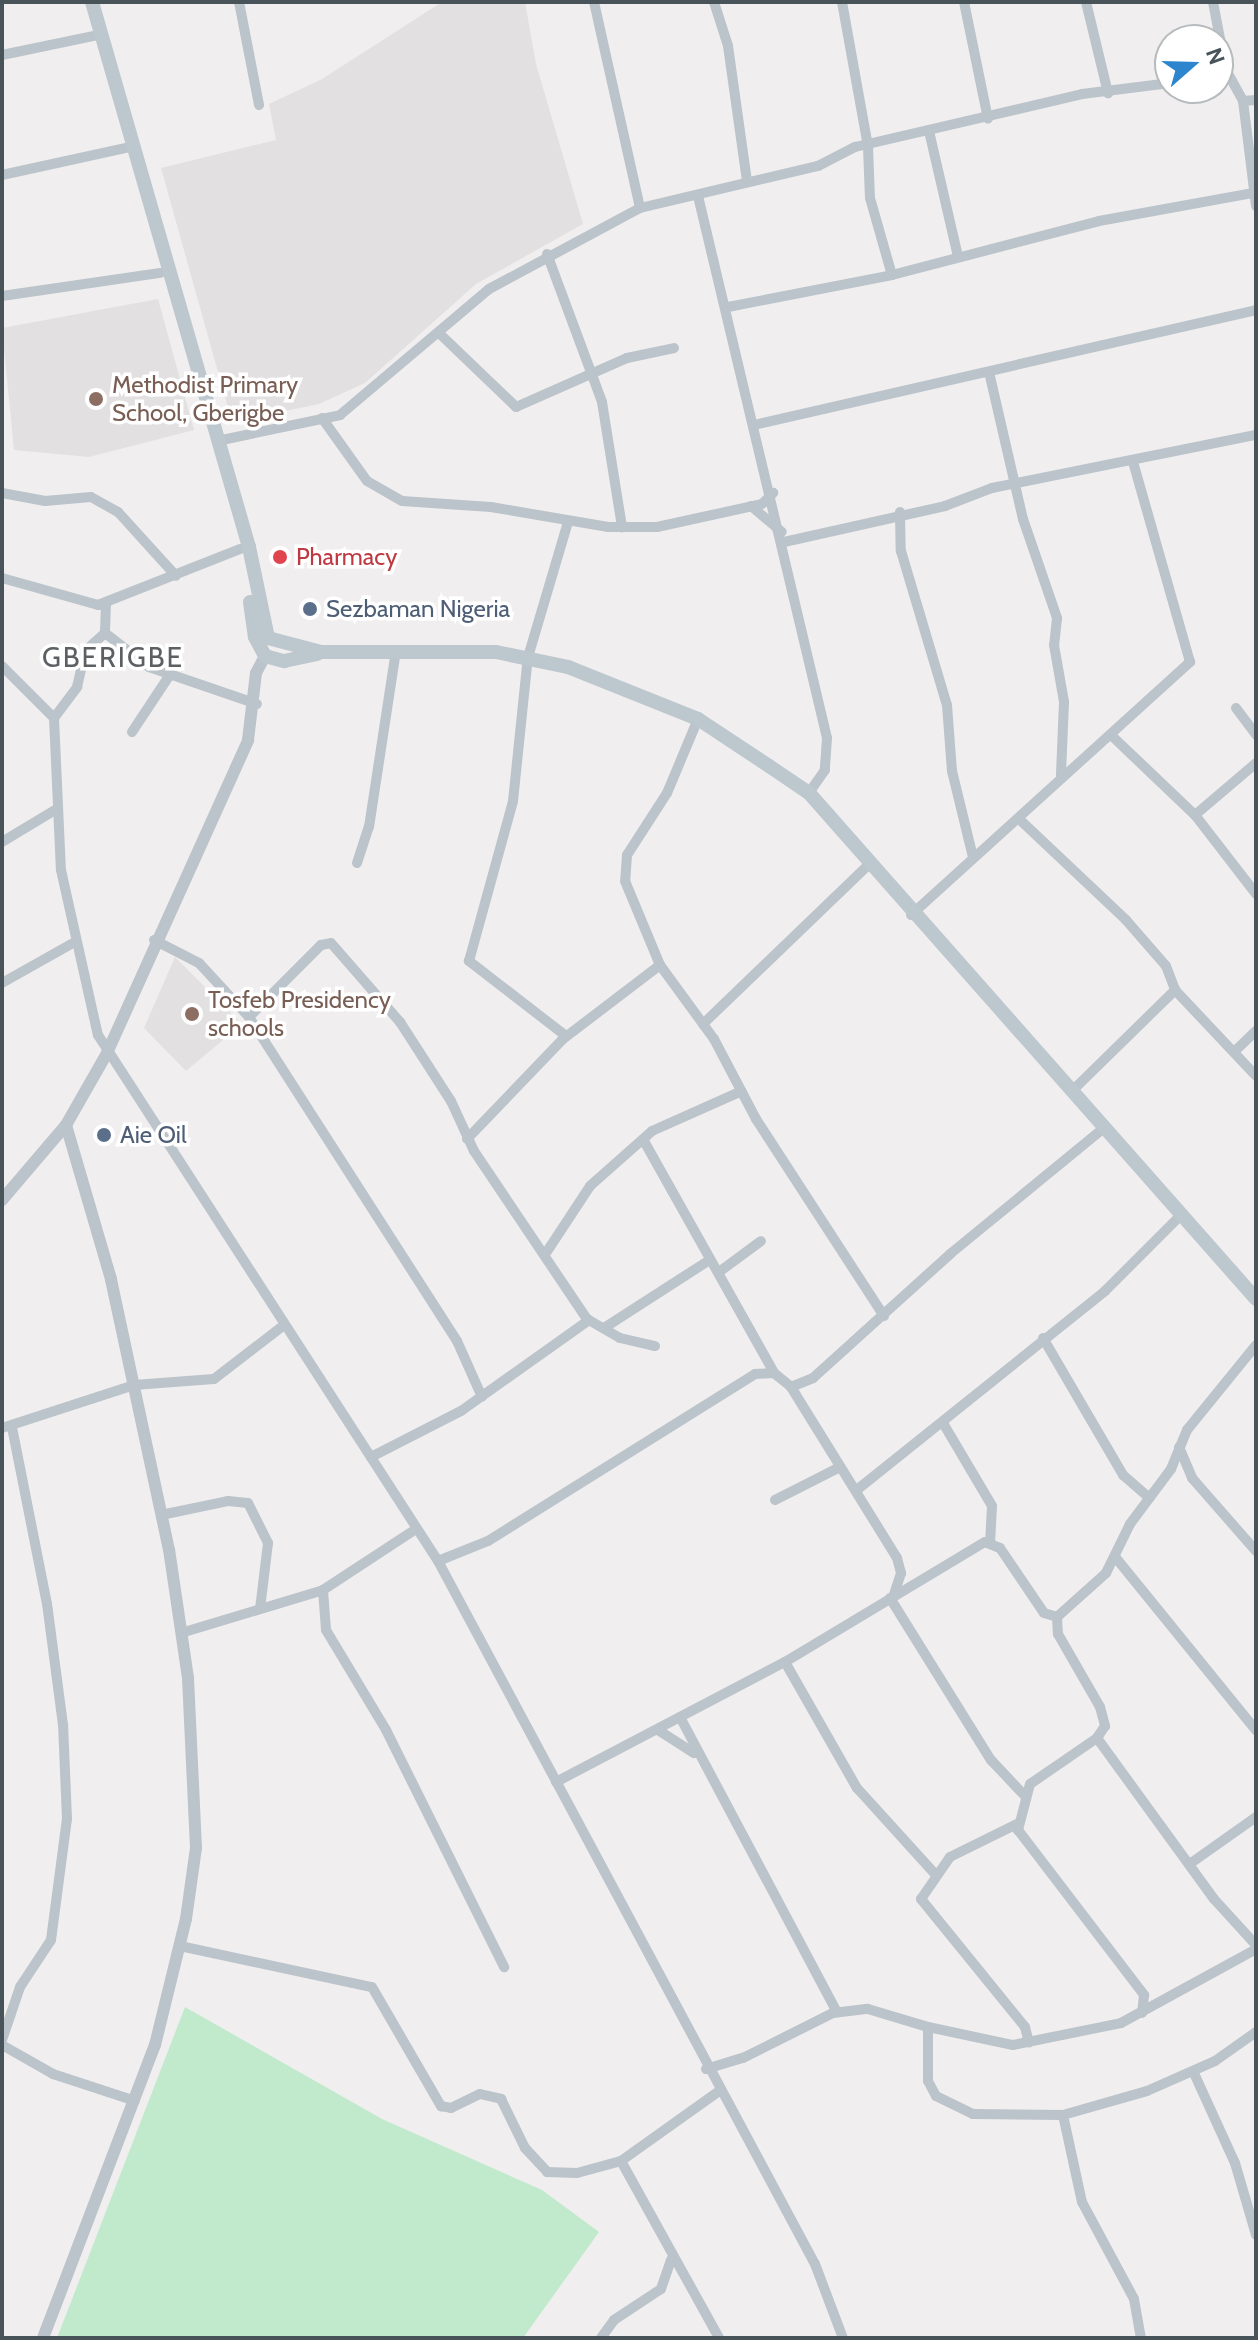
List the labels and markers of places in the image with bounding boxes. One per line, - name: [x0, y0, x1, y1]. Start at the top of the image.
- place label: Methodist Primary School, Gberigbe: [112, 371, 298, 427]
- marker: Methodist Primary School, Gberigbe: [87, 390, 105, 408]
- place label: Pharmacy: [296, 543, 397, 571]
- marker: Pharmacy: [271, 548, 289, 566]
- place label: Sezbaman Nigeria: [326, 595, 510, 623]
- marker: Sezbaman Nigeria: [301, 600, 319, 618]
- place label: Tosfeb Presidency schools: [208, 986, 391, 1042]
- marker: Tosfeb Presidency schools: [183, 1005, 201, 1023]
- place label: Aie Oil: [120, 1121, 187, 1149]
- marker: Aie Oil: [95, 1126, 113, 1144]

